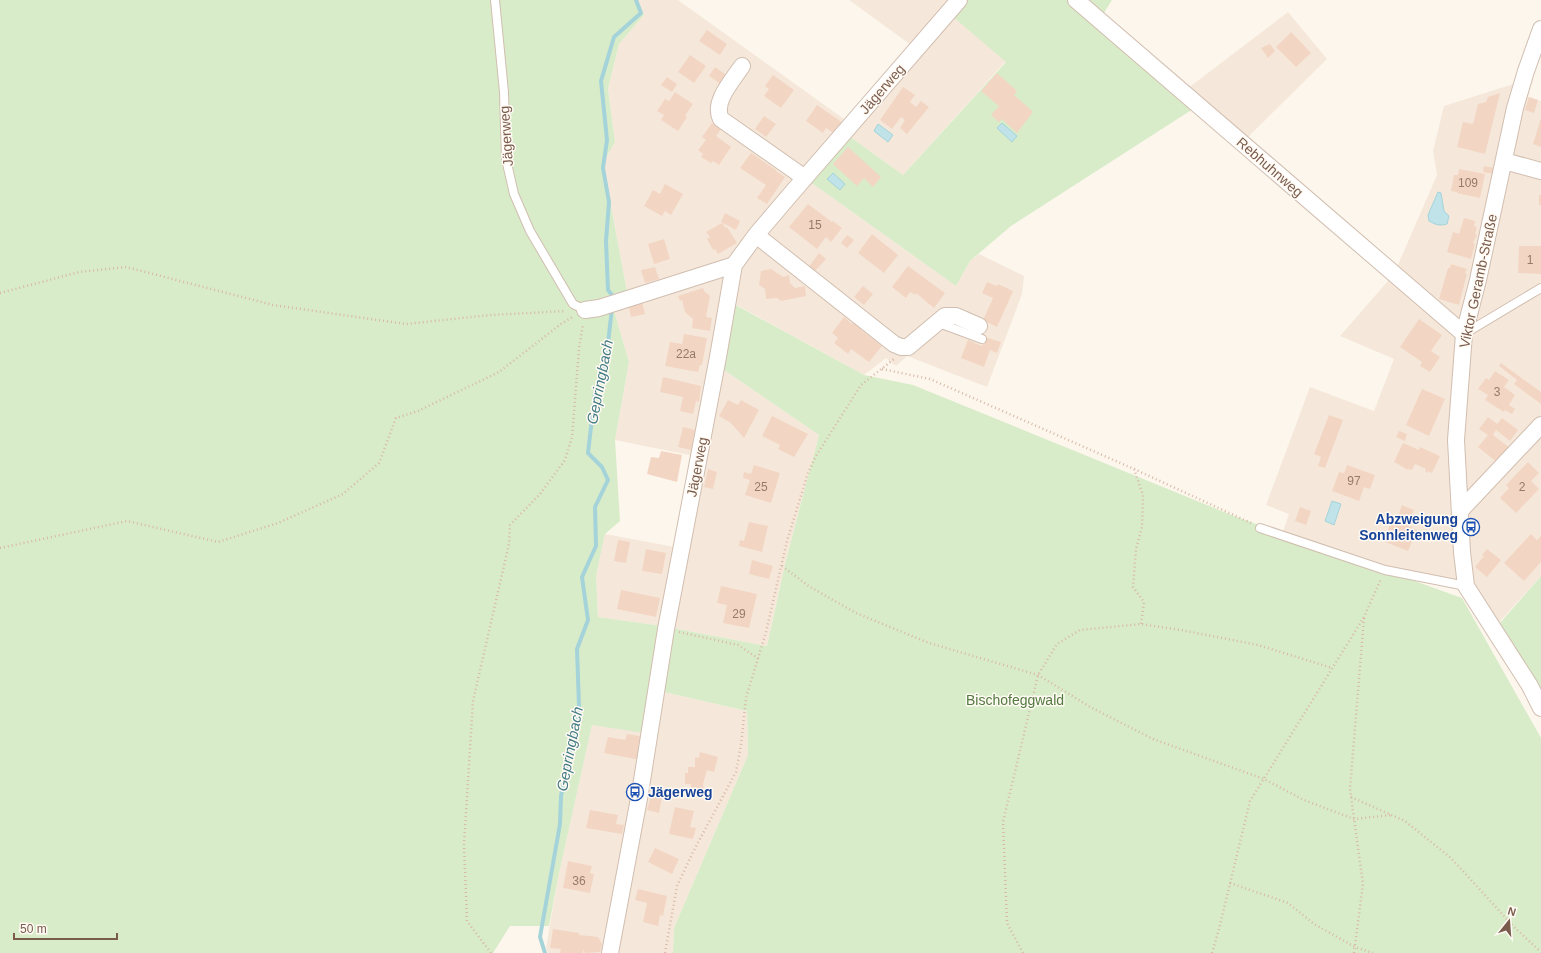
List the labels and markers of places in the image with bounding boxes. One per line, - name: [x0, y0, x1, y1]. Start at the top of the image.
- place label: Abzweigung Sonnleitenweg: [1359, 511, 1458, 543]
- bus stop icon: Abzweigung Sonnleitenweg: [1461, 517, 1481, 537]
- bus stop icon: Jägerweg: [625, 782, 645, 802]
- place label: Jägerweg: [648, 784, 713, 800]

